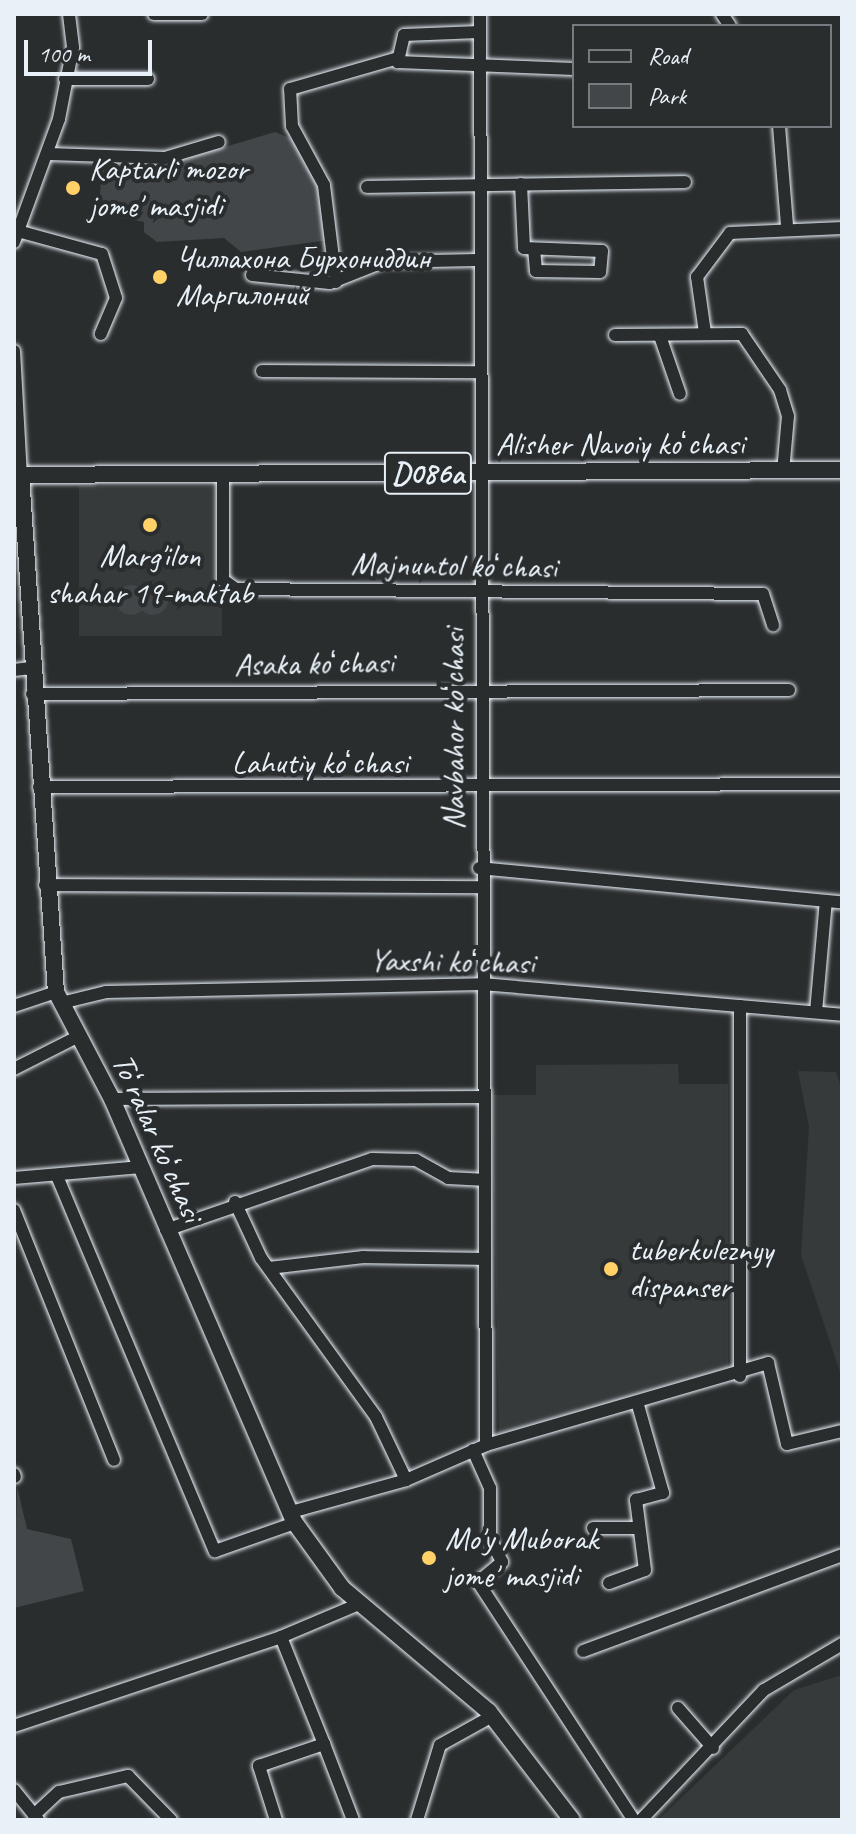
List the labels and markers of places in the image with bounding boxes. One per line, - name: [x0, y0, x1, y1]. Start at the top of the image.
- place label: Kaptarli mozor jome' masjidi: [89, 151, 247, 226]
- marker: Kaptarli mozor jome' masjidi: [64, 179, 82, 197]
- place label: Чиллахона Бурхониддин Маргилоний: [176, 240, 428, 315]
- marker: Чиллахона Бурхониддин Маргилоний: [151, 268, 169, 286]
- marker: Marg'ilon shahar 19-maktab: [141, 516, 159, 534]
- place label: Marg'ilon shahar 19-maktab: [47, 538, 253, 613]
- place label: tuberkuleznyy dispanser: [629, 1232, 773, 1307]
- marker: tuberkuleznyy dispanser: [600, 1258, 622, 1280]
- place label: Mo'y Muborak jome' masjidi: [445, 1521, 598, 1596]
- marker: Mo'y Muborak jome' masjidi: [420, 1549, 438, 1567]

